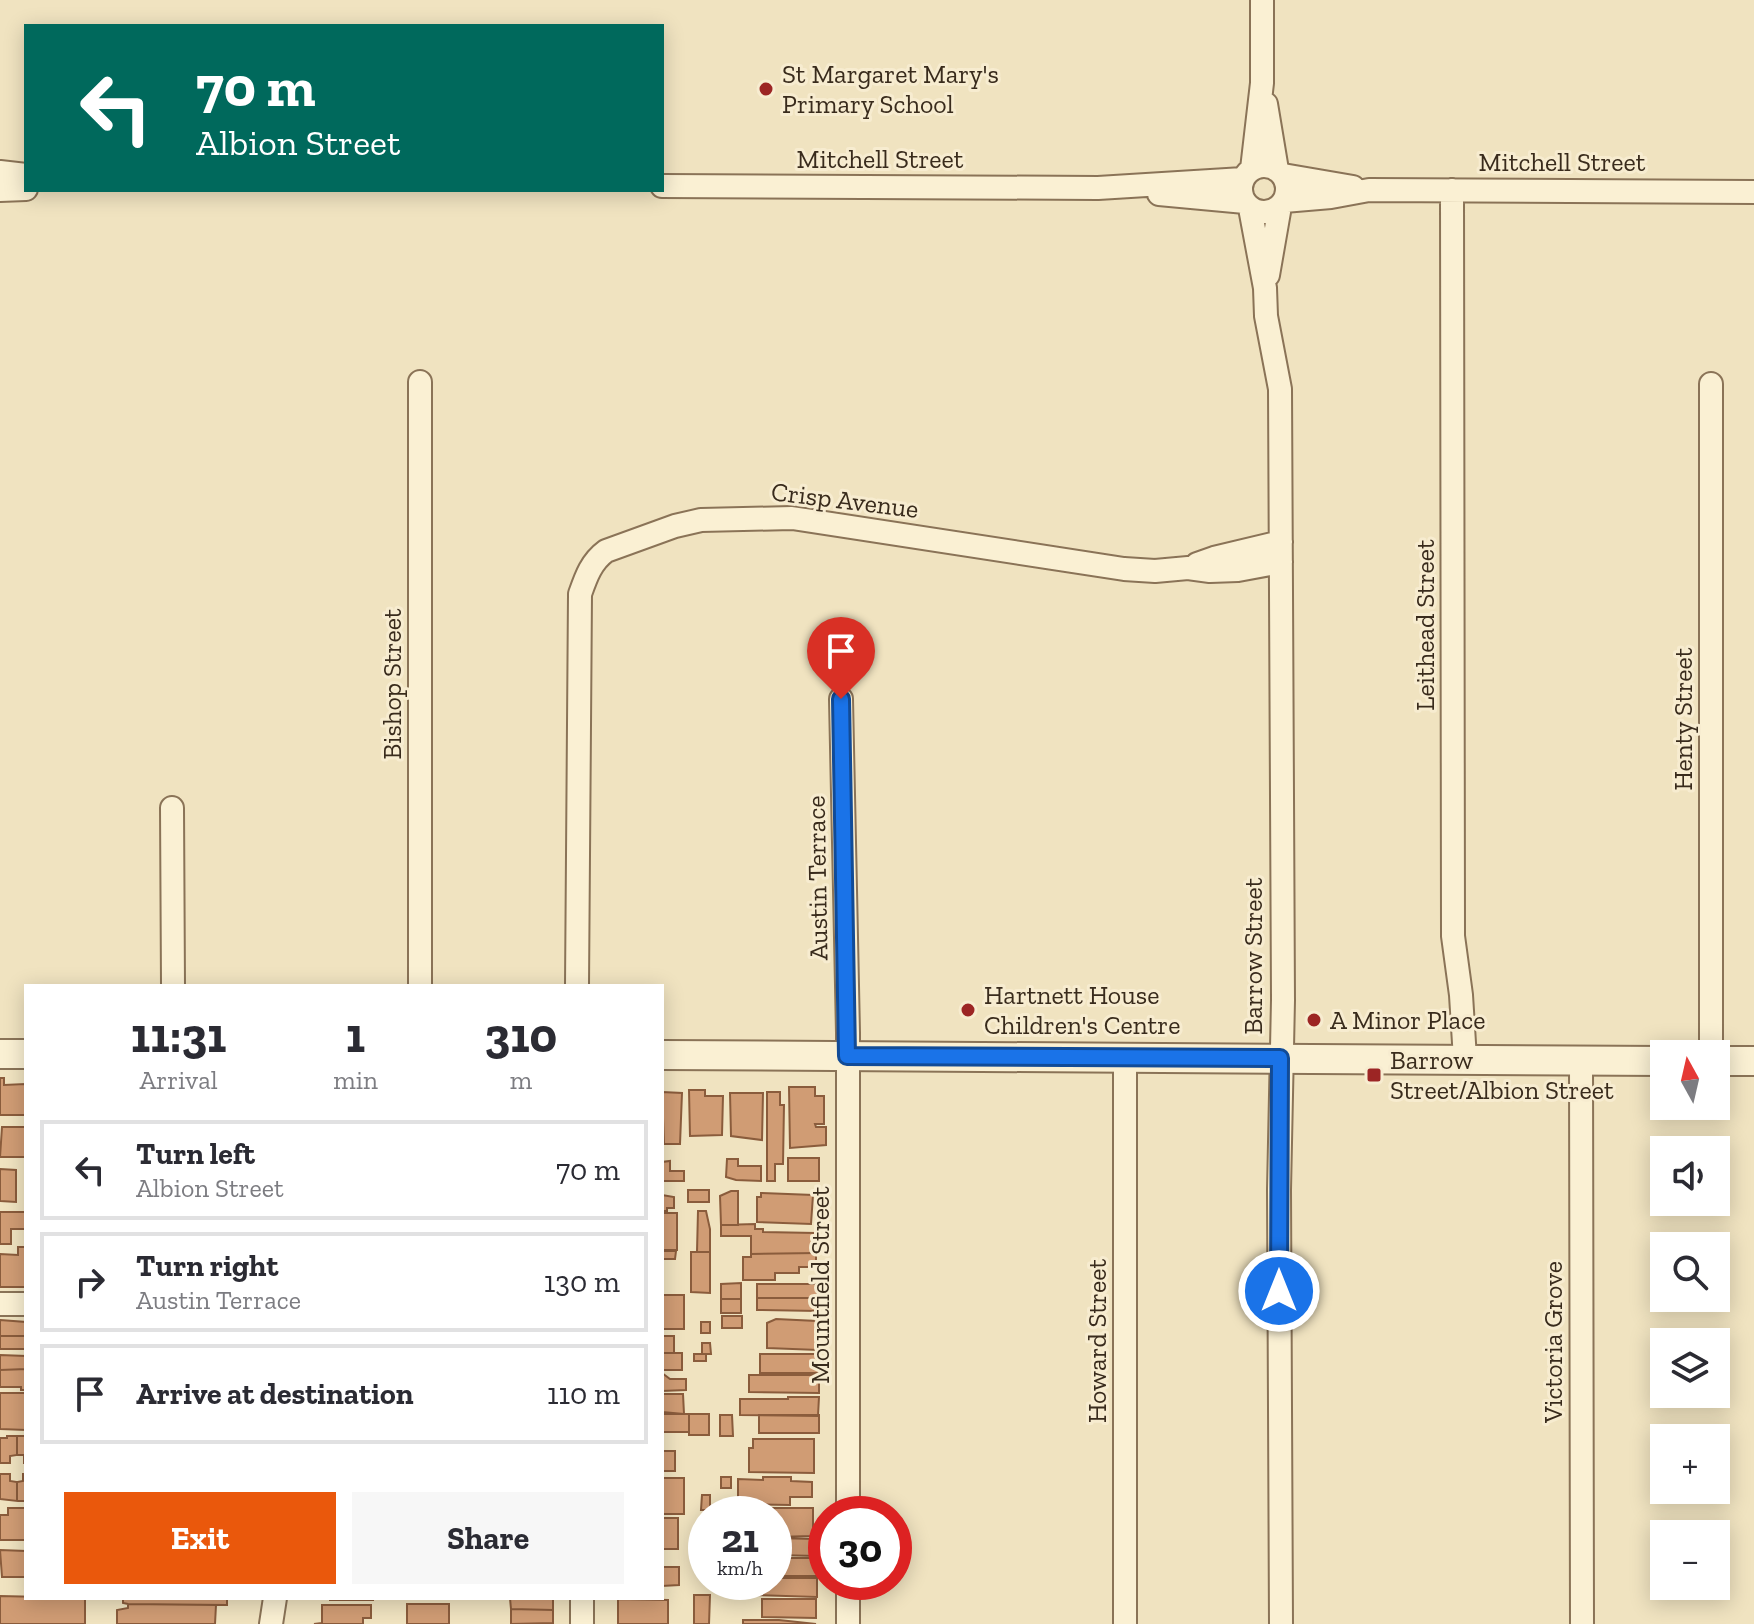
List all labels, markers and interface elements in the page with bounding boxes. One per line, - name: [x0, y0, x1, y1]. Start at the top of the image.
- text: 70 m: [196, 53, 316, 120]
- icon: left: [64, 56, 168, 160]
- place label: St Margaret Mary's Primary School: [782, 58, 999, 120]
- marker: St Margaret Mary's Primary School: [757, 80, 775, 98]
- text: Albion Street: [196, 121, 400, 164]
- street label: Mitchell Street: [797, 143, 964, 175]
- street label: Mitchell Street: [1479, 146, 1646, 178]
- street label: Crisp Avenue: [770, 475, 920, 525]
- street label: Leithead Street: [1409, 539, 1441, 711]
- street label: Bishop Street: [376, 608, 408, 759]
- pin: [807, 617, 875, 699]
- icon: arrive: [819, 629, 863, 673]
- street label: Henty Street: [1667, 647, 1699, 790]
- street label: Austin Terrace: [800, 795, 834, 961]
- street label: Barrow Street: [1237, 877, 1269, 1034]
- place label: Hartnett House Children's Centre: [984, 979, 1180, 1041]
- marker: Hartnett House Children's Centre: [959, 1001, 977, 1019]
- place label: A Minor Place: [1330, 1004, 1485, 1036]
- text: 11:31: [131, 1007, 226, 1064]
- text: 1: [346, 1007, 365, 1064]
- text: 310: [485, 1007, 557, 1064]
- marker: A Minor Place: [1305, 1011, 1323, 1029]
- north arrow: [1650, 1040, 1730, 1120]
- map controls: [1650, 1040, 1730, 1600]
- place label: Barrow Street/Albion Street: [1390, 1044, 1614, 1106]
- text: Arrival: [139, 1064, 218, 1096]
- text: min: [333, 1064, 378, 1096]
- text: m: [510, 1064, 532, 1096]
- marker: Barrow Street/Albion Street: [1365, 1066, 1383, 1084]
- text: Turn left: [136, 1136, 255, 1172]
- button: sound: [1650, 1136, 1730, 1216]
- icon: left: [68, 1148, 112, 1192]
- text: 70 m: [556, 1152, 620, 1188]
- text: Albion Street: [136, 1172, 284, 1204]
- street label: Mountfield Street: [804, 1186, 836, 1384]
- button: search: [1650, 1232, 1730, 1312]
- text: Turn right: [136, 1248, 278, 1284]
- position arrow: [1237, 1249, 1321, 1333]
- street label: Howard Street: [1081, 1259, 1113, 1423]
- icon: right: [68, 1260, 112, 1304]
- street label: Victoria Grove: [1537, 1261, 1569, 1424]
- text: 130 m: [544, 1264, 620, 1300]
- text: Austin Terrace: [136, 1284, 301, 1316]
- button: layers: [1650, 1328, 1730, 1408]
- icon: arrive: [68, 1372, 112, 1416]
- text: Arrive at destination: [136, 1376, 413, 1412]
- text: 110 m: [547, 1376, 620, 1412]
- button: +: [1650, 1424, 1730, 1504]
- button: Exit: [64, 1492, 336, 1584]
- button: Share: [352, 1492, 624, 1584]
- speed limit sign: 30: [808, 1496, 912, 1600]
- text: 21: [721, 1514, 759, 1562]
- button: −: [1650, 1520, 1730, 1600]
- text: km/h: [717, 1556, 763, 1580]

